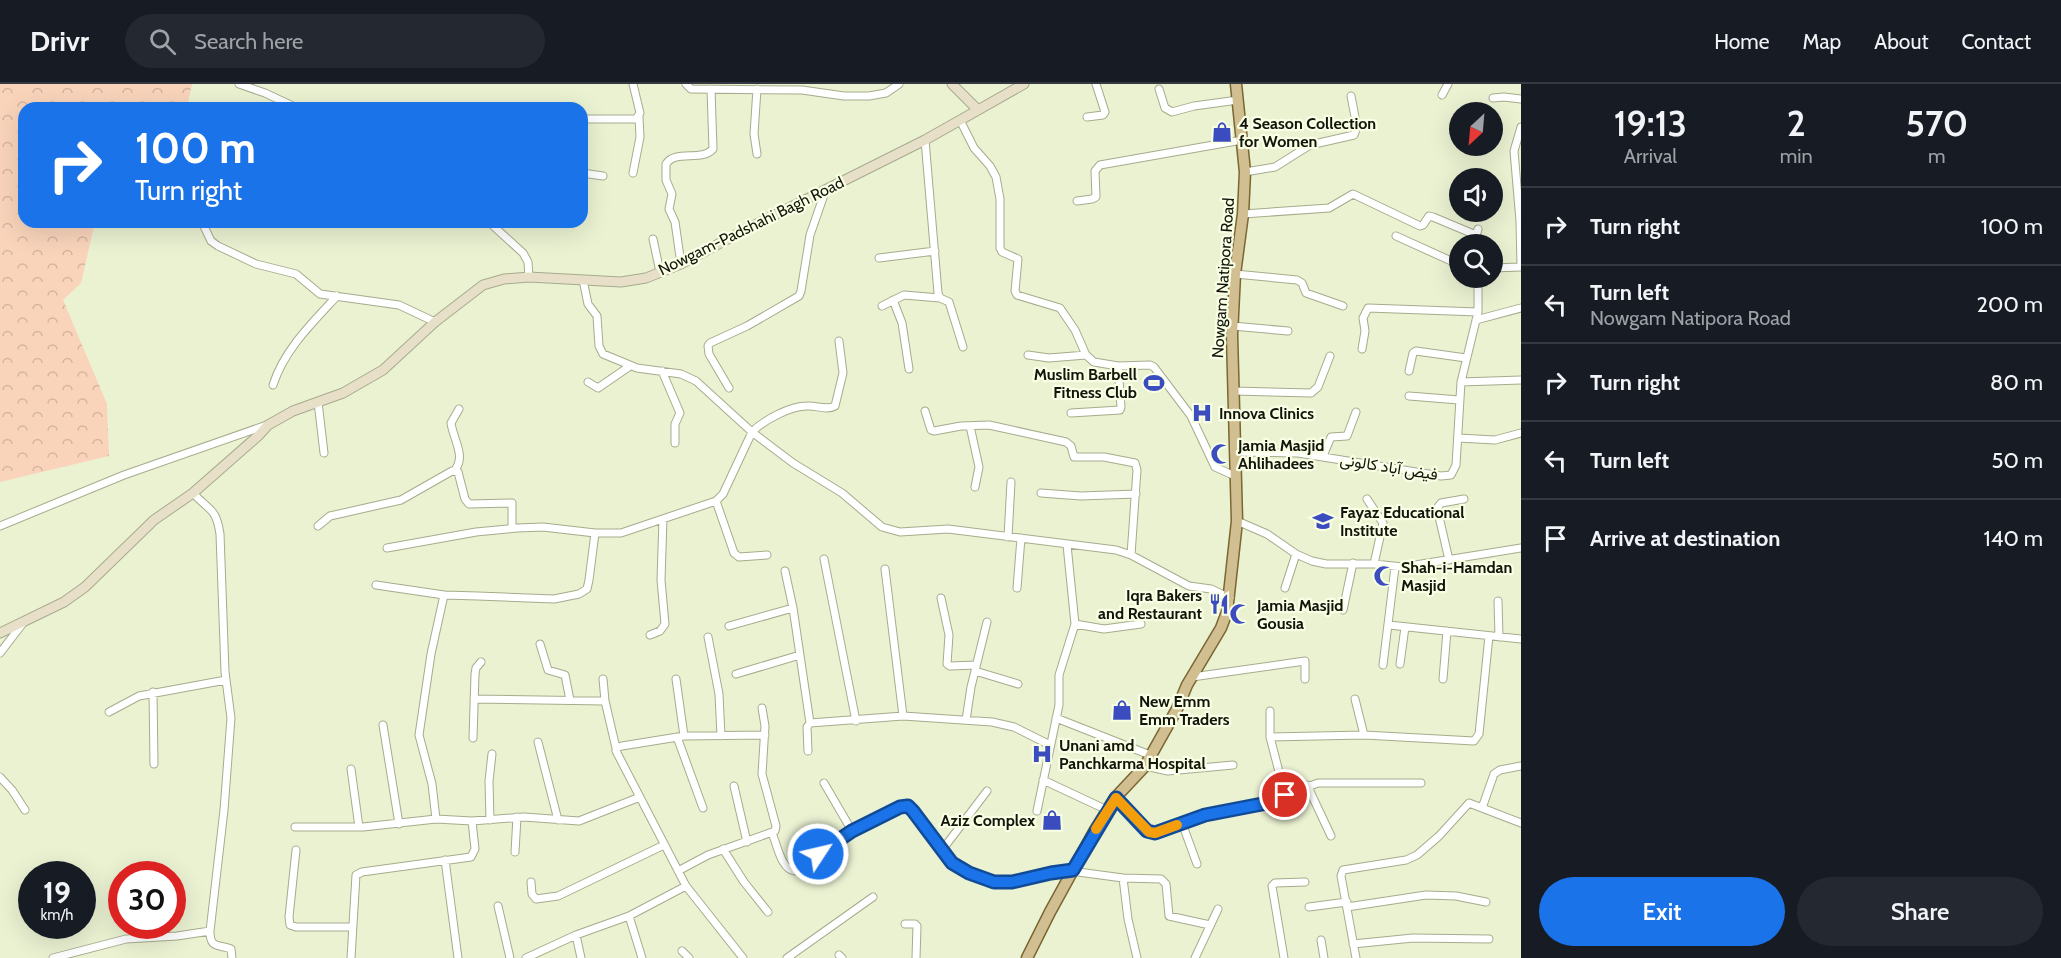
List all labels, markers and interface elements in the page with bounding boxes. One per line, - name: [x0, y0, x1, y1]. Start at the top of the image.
- search box: [125, 14, 545, 68]
- text: Drivr: [30, 24, 89, 58]
- icon: search: [146, 25, 179, 58]
- text: Search here: [194, 28, 303, 55]
- text: Home: [1714, 29, 1770, 54]
- text: Map: [1803, 29, 1841, 54]
- text: About: [1874, 29, 1928, 54]
- text: Contact: [1961, 29, 2031, 54]
- text: 19:13: [1614, 101, 1687, 145]
- text: 2: [1787, 101, 1806, 145]
- text: 570: [1906, 101, 1968, 145]
- north arrow: [1449, 102, 1503, 156]
- map controls: [1449, 102, 1503, 288]
- place label: 4 Season Collection for Women: [1239, 114, 1376, 151]
- shop icon: 4 Season Collection for Women: [1210, 120, 1234, 144]
- text: 100 m: [135, 122, 256, 174]
- icon: right: [36, 126, 114, 204]
- text: Arrival: [1624, 144, 1677, 168]
- text: min: [1780, 144, 1813, 168]
- text: m: [1928, 144, 1946, 168]
- button: sound: [1449, 168, 1503, 222]
- street label: Nowgam-Padshahi Bagh Road: [655, 173, 847, 279]
- text: Turn right: [135, 174, 242, 207]
- street label: Nowgam Natipora Road: [1208, 197, 1238, 359]
- icon: right: [1539, 210, 1572, 243]
- text: Turn right: [1590, 213, 1680, 240]
- text: 100 m: [1981, 213, 2043, 240]
- button: search: [1449, 234, 1503, 288]
- text: Turn left: [1590, 279, 1669, 306]
- icon: left: [1539, 288, 1572, 321]
- text: 200 m: [1977, 291, 2043, 318]
- text: Nowgam Natipora Road: [1590, 306, 1791, 330]
- place label: Muslim Barbell Fitness Club: [1034, 365, 1137, 402]
- icon: right: [1539, 366, 1572, 399]
- text: Turn right: [1590, 369, 1680, 396]
- text: 80 m: [1990, 369, 2043, 396]
- sports icon: Muslim Barbell Fitness Club: [1142, 371, 1166, 395]
- hospital icon: Innova Clinics: [1190, 401, 1214, 425]
- place label: Innova Clinics: [1219, 404, 1314, 423]
- place label: Jamia Masjid Ahlihadees: [1237, 436, 1324, 473]
- mosque icon: Jamia Masjid Ahlihadees: [1209, 442, 1233, 466]
- icon: left: [1539, 444, 1572, 477]
- text: Turn left: [1590, 447, 1669, 474]
- text: 50 m: [1991, 447, 2043, 474]
- street label: فیض آباد کالونی: [1339, 450, 1439, 485]
- place label: Fayaz Educational Institute: [1340, 503, 1465, 540]
- school or university icon: Fayaz Educational Institute: [1311, 509, 1335, 533]
- icon: arrive: [1539, 522, 1572, 555]
- text: Arrive at destination: [1590, 525, 1780, 552]
- text: 140 m: [1984, 525, 2043, 552]
- place label: Shah-i-Hamdan Masjid: [1401, 558, 1512, 595]
- mosque icon: Shah-i-Hamdan Masjid: [1372, 564, 1396, 588]
- place label: Iqra Bakers and Restaurant: [1098, 586, 1202, 623]
- restaurant icon: Iqra Bakers and Restaurant: [1207, 592, 1231, 616]
- place label: Jamia Masjid Gousia: [1256, 596, 1343, 633]
- mosque icon: Jamia Masjid Gousia: [1228, 602, 1252, 626]
- place label: New Emm Emm Traders: [1139, 692, 1230, 729]
- shop icon: New Emm Emm Traders: [1110, 698, 1134, 722]
- place label: Unani amd Panchkarma Hospital: [1059, 736, 1206, 773]
- hospital icon: Unani amd Panchkarma Hospital: [1030, 742, 1054, 766]
- pin: [1259, 769, 1310, 820]
- icon: arrive: [1268, 778, 1301, 811]
- shop icon: Aziz Complex: [1040, 808, 1064, 832]
- place label: Aziz Complex: [941, 811, 1035, 830]
- position arrow: [786, 822, 850, 886]
- speed limit sign: 30: [108, 861, 186, 939]
- text: 19: [43, 874, 71, 911]
- button: Exit: [1539, 877, 1785, 946]
- button: Share: [1797, 877, 2043, 946]
- text: km/h: [41, 906, 73, 924]

